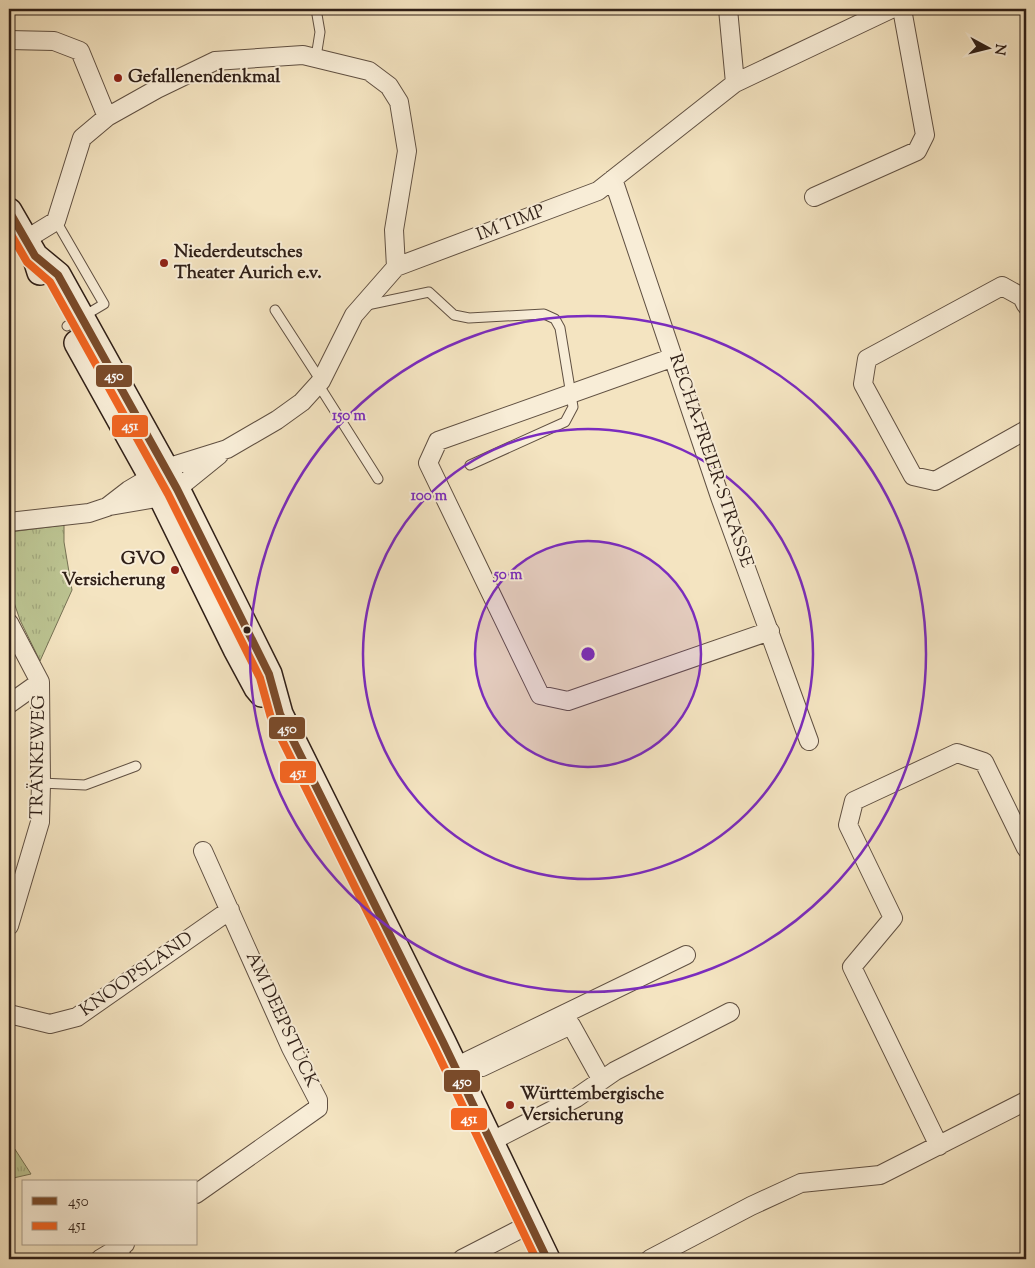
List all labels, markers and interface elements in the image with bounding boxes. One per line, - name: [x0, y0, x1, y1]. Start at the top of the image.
- north arrow: [962, 22, 1012, 72]
- text: N: [988, 43, 1010, 56]
- place label: Gefallenendenkmal: [128, 65, 281, 91]
- marker: Gefallenendenkmal: [112, 72, 124, 84]
- street label: IM TIMP: [473, 199, 549, 249]
- place label: Niederdeutsches Theater Aurich e.v.: [174, 240, 322, 287]
- marker: Niederdeutsches Theater Aurich e.v.: [158, 257, 170, 269]
- street label: RECHA-FREIER-STRASSE: [661, 351, 759, 571]
- line badge: 450: [95, 364, 133, 388]
- text: 450: [103, 367, 124, 387]
- text: 150 m: [332, 406, 366, 427]
- line badge: 451: [111, 414, 149, 438]
- text: 451: [121, 417, 139, 437]
- text: 100 m: [411, 486, 448, 507]
- place label: GVO Versicherung: [62, 547, 165, 594]
- marker: GVO Versicherung: [169, 564, 181, 576]
- text: 50 m: [493, 565, 523, 586]
- unlabelled marker: [242, 625, 252, 635]
- centre of rings: [579, 645, 597, 663]
- street label: TRÄNKEWEG: [25, 694, 53, 819]
- line badge: 450: [268, 716, 306, 740]
- text: 450: [276, 720, 297, 740]
- line badge: 451: [279, 760, 317, 784]
- text: 451: [289, 764, 307, 784]
- street label: KNOOPSLAND: [75, 926, 199, 1024]
- street label: AM DEEPSTÜCK: [238, 948, 324, 1092]
- line badge: 450: [443, 1069, 481, 1093]
- text: 450: [451, 1073, 472, 1093]
- place label: Württembergische Versicherung: [520, 1082, 665, 1129]
- marker: Württembergische Versicherung: [504, 1099, 516, 1111]
- line badge: 451: [450, 1107, 488, 1131]
- text: 451: [460, 1110, 478, 1130]
- legend: [22, 1180, 198, 1246]
- text: 450: [68, 1192, 89, 1213]
- text: 451: [68, 1216, 86, 1237]

